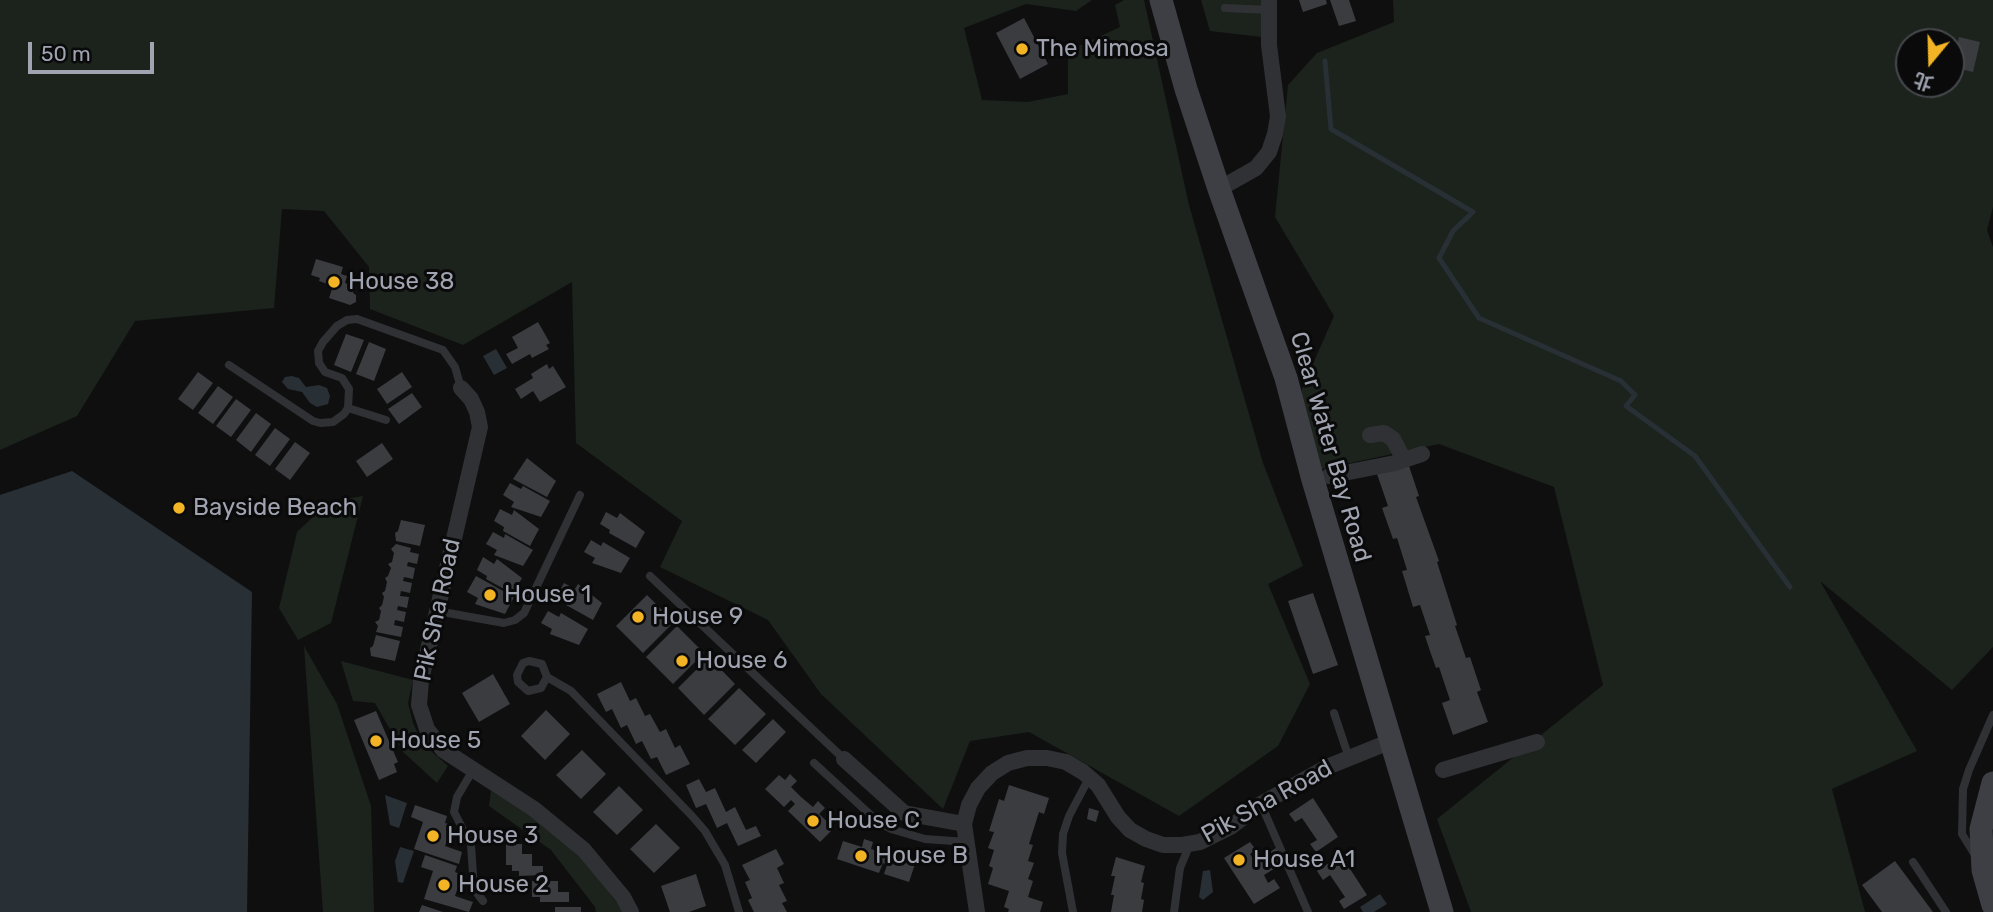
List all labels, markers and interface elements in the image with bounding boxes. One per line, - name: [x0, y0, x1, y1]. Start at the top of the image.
- scale bar: [32, 28, 158, 72]
- north arrow: [1895, 28, 1965, 98]
- place label: The Mimosa: [1036, 35, 1169, 63]
- text: 50 m: [41, 41, 91, 66]
- marker: The Mimosa: [1014, 41, 1030, 57]
- text: 北: [1911, 67, 1936, 95]
- place label: House 38: [348, 268, 455, 296]
- marker: House 38: [326, 274, 342, 290]
- street label: Clear Water Bay Road: [1283, 329, 1377, 565]
- place label: Bayside Beach: [193, 494, 357, 522]
- marker: Bayside Beach: [171, 500, 187, 516]
- street label: Pik Sha Road: [409, 536, 467, 684]
- place label: House 1: [504, 581, 591, 609]
- marker: House 1: [482, 587, 498, 603]
- place label: House 9: [652, 603, 743, 631]
- marker: House 9: [630, 609, 646, 625]
- place label: House 6: [696, 647, 787, 675]
- marker: House 6: [674, 653, 690, 669]
- place label: House 5: [390, 727, 481, 755]
- marker: House 5: [368, 733, 384, 749]
- street label: Pik Sha Road: [1197, 754, 1337, 850]
- place label: House C: [827, 807, 920, 835]
- marker: House C: [805, 813, 821, 829]
- place label: House 3: [447, 822, 538, 850]
- marker: House 3: [425, 828, 441, 844]
- place label: House B: [875, 842, 968, 870]
- place label: House A1: [1253, 846, 1355, 874]
- marker: House B: [853, 848, 869, 864]
- marker: House A1: [1231, 852, 1247, 868]
- place label: House 2: [458, 871, 549, 899]
- marker: House 2: [436, 877, 452, 893]

